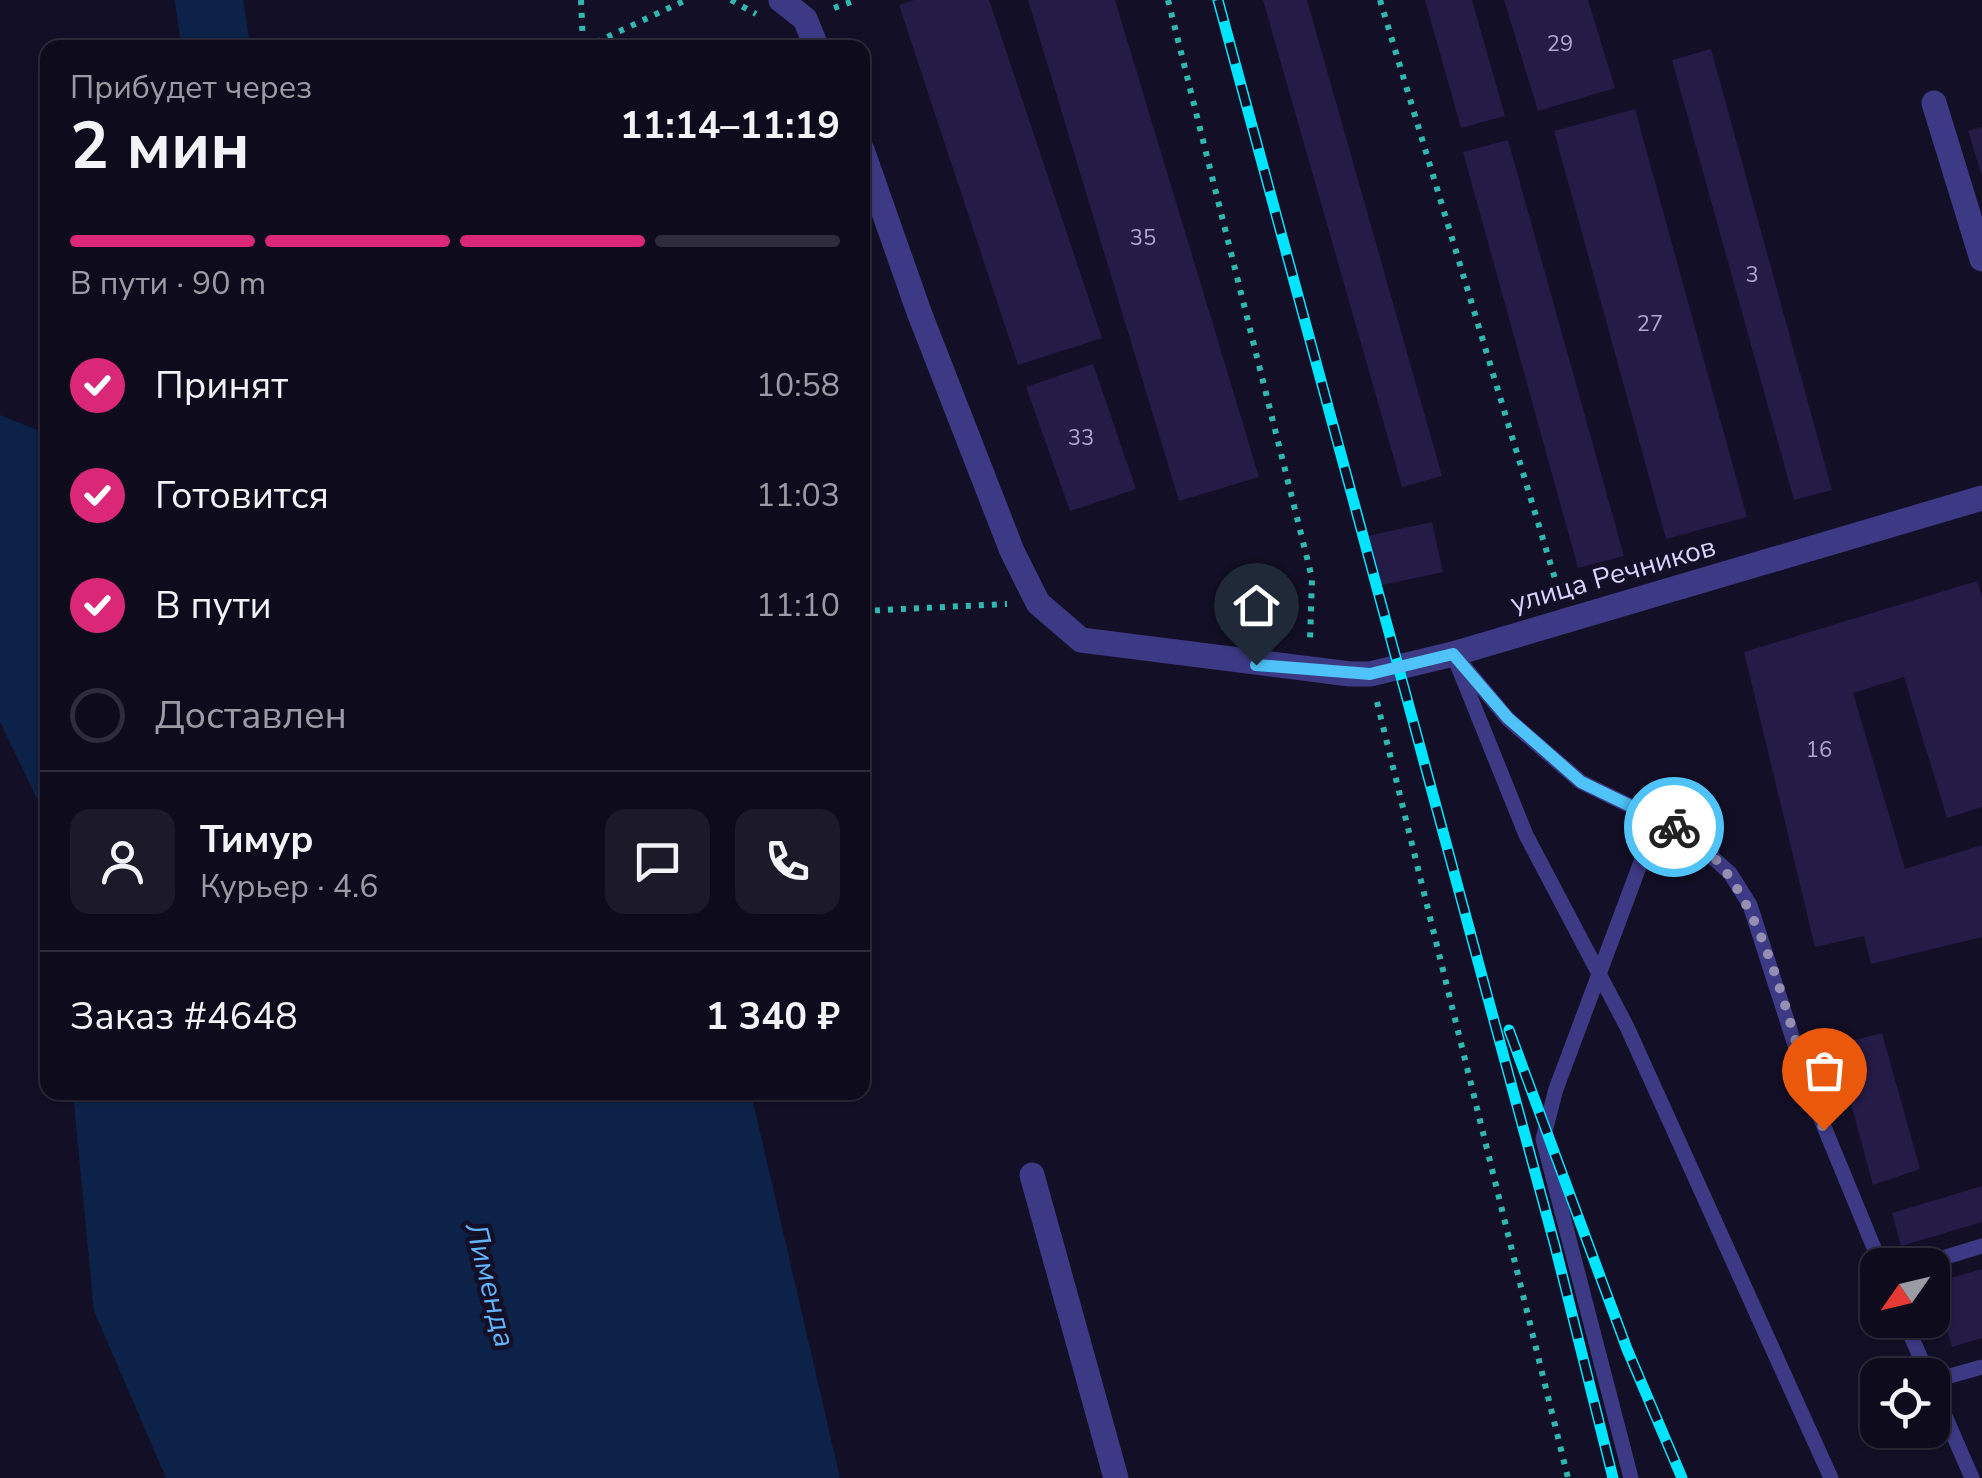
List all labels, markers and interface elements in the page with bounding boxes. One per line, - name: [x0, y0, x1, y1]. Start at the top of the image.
- house number: 29: [1547, 29, 1573, 59]
- text: Прибудет через: [70, 66, 312, 109]
- text: 11:14–11:19: [620, 100, 840, 151]
- text: 2 мин: [70, 102, 250, 191]
- house number: 35: [1130, 223, 1156, 253]
- house number: 3: [1745, 260, 1759, 290]
- text: В пути · 90 m: [70, 262, 266, 305]
- house number: 27: [1637, 309, 1663, 339]
- icon: check: [70, 358, 125, 413]
- text: Принят: [155, 360, 288, 411]
- text: 10:58: [756, 364, 840, 407]
- house number: 33: [1068, 423, 1094, 453]
- icon: check: [70, 468, 125, 523]
- text: Готовится: [155, 470, 329, 521]
- text: 11:03: [756, 474, 840, 517]
- street label: улица Речников: [1506, 528, 1720, 622]
- pin: [1214, 563, 1299, 666]
- icon: check: [70, 578, 125, 633]
- icon: home: [1229, 578, 1284, 633]
- text: В пути: [155, 580, 272, 631]
- text: 11:10: [756, 584, 840, 627]
- text: Доставлен: [155, 690, 347, 741]
- house number: 16: [1806, 735, 1832, 765]
- courier: [1624, 777, 1724, 877]
- icon: bike: [1647, 800, 1702, 855]
- button: person: [70, 809, 175, 914]
- button: chat: [605, 809, 710, 914]
- button: phone: [735, 809, 840, 914]
- text: Тимур: [200, 814, 313, 865]
- text: Курьер · 4.6: [200, 865, 378, 908]
- text: Заказ #4648: [70, 991, 298, 1042]
- text: 1 340 ₽: [705, 991, 840, 1042]
- pin: [1782, 1028, 1867, 1131]
- icon: bag: [1797, 1043, 1852, 1098]
- water label: Лименда: [454, 1217, 525, 1352]
- north arrow: [1860, 1248, 1950, 1338]
- map controls: [1860, 1248, 1950, 1448]
- button: locate: [1860, 1358, 1950, 1448]

